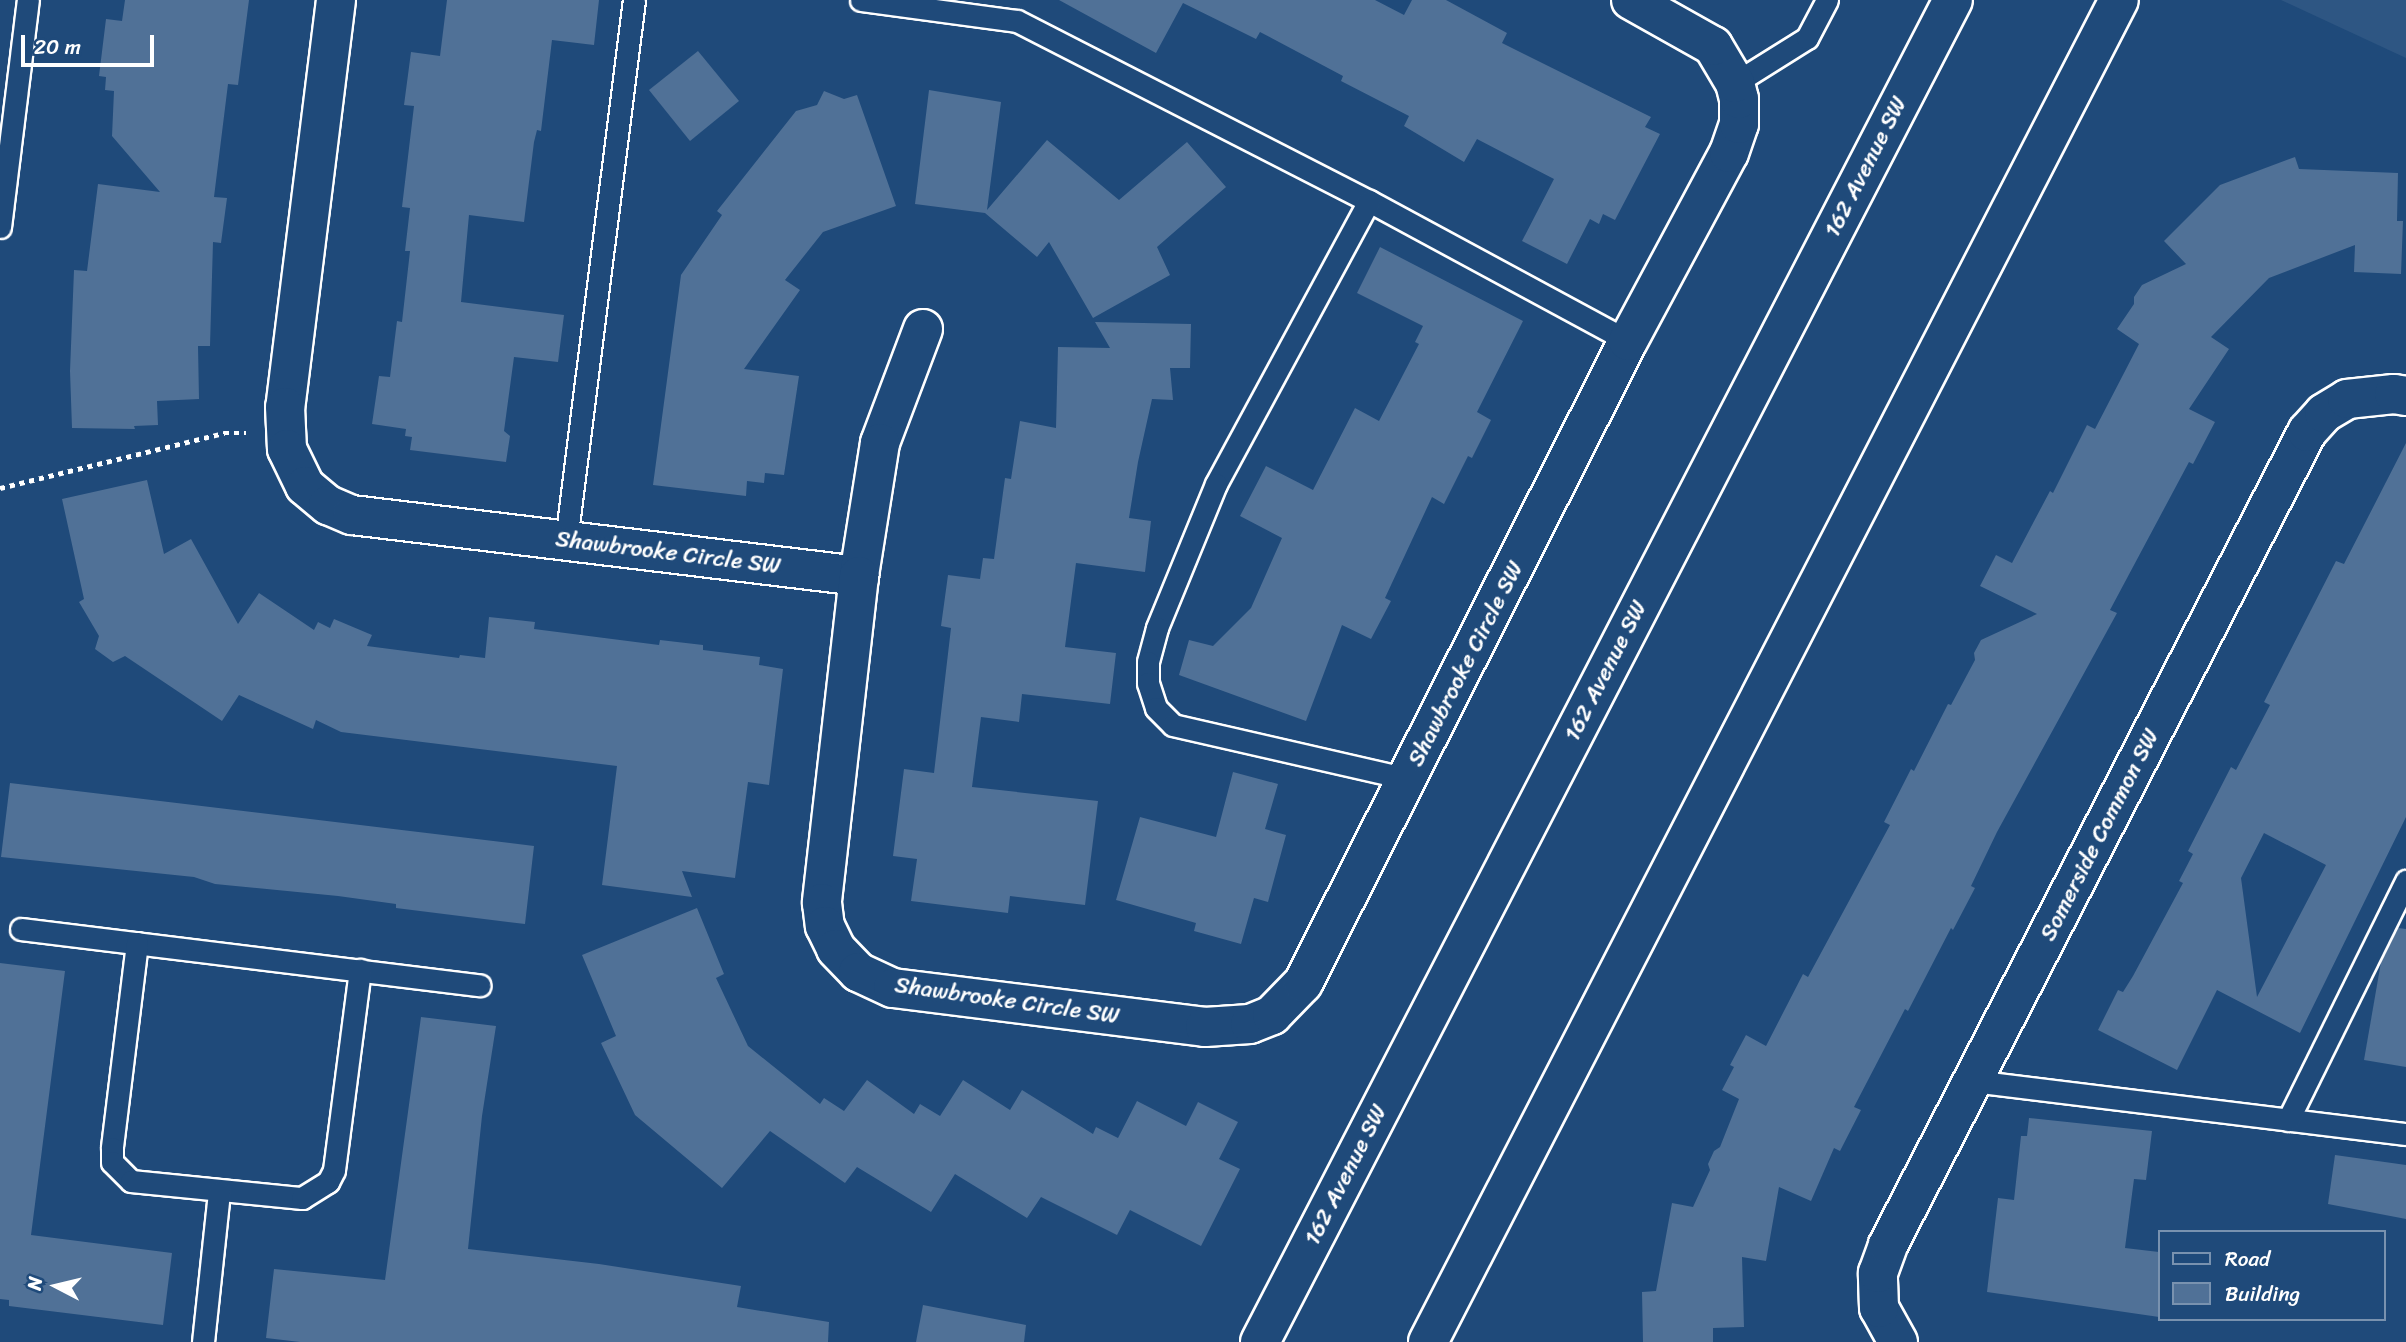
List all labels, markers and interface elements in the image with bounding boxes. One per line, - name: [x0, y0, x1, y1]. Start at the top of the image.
- scale bar: [24, 21, 158, 65]
- text: 20 m: [34, 28, 81, 66]
- street label: 162 Avenue SW: [1819, 92, 1913, 242]
- street label: Shawbrooke Circle SW: [554, 525, 782, 581]
- street label: Shawbrooke Circle SW: [1402, 557, 1530, 771]
- street label: 162 Avenue SW: [1559, 596, 1653, 746]
- street label: Somerside Common SW: [2034, 724, 2166, 946]
- street label: Shawbrooke Circle SW: [893, 972, 1121, 1030]
- street label: 162 Avenue SW: [1299, 1100, 1393, 1250]
- legend: [2158, 1230, 2385, 1321]
- text: Road: [2225, 1240, 2270, 1278]
- north arrow: [21, 1251, 91, 1321]
- text: N: [17, 1275, 52, 1292]
- text: Building: [2225, 1275, 2300, 1313]

